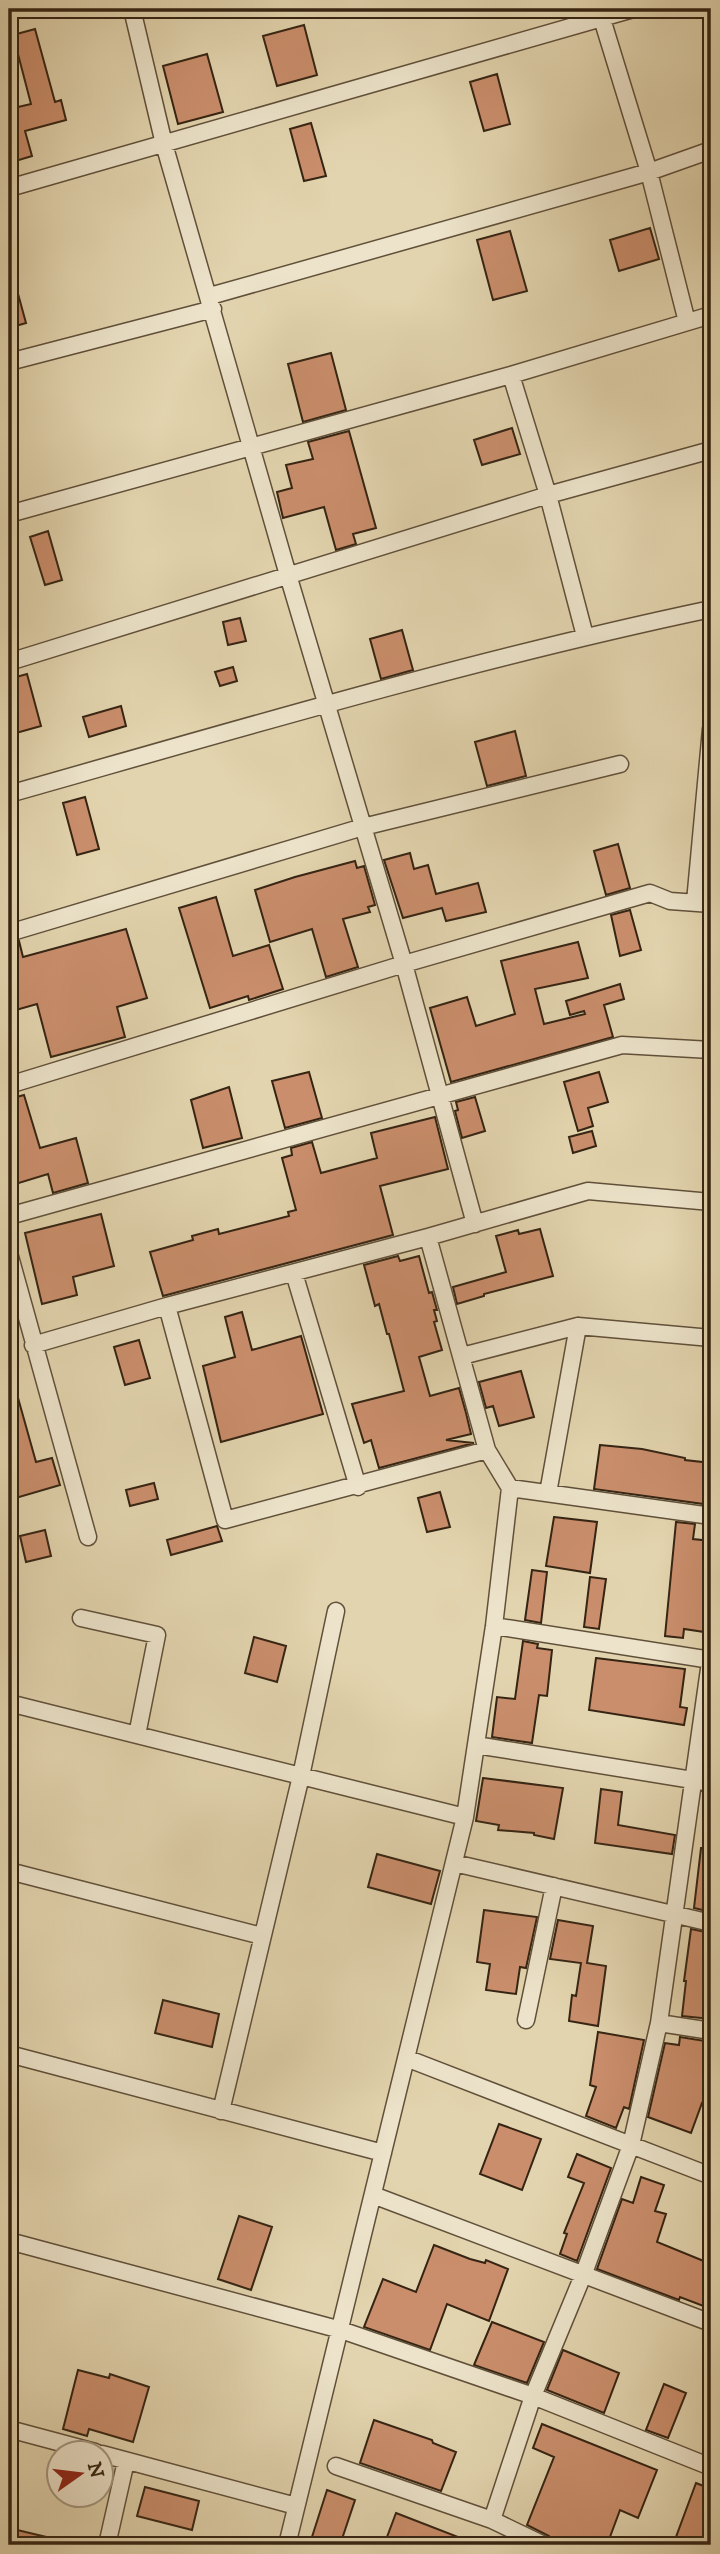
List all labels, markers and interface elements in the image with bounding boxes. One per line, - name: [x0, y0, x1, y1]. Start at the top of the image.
- north arrow: [46, 2438, 116, 2508]
- text: N: [82, 2460, 108, 2481]

